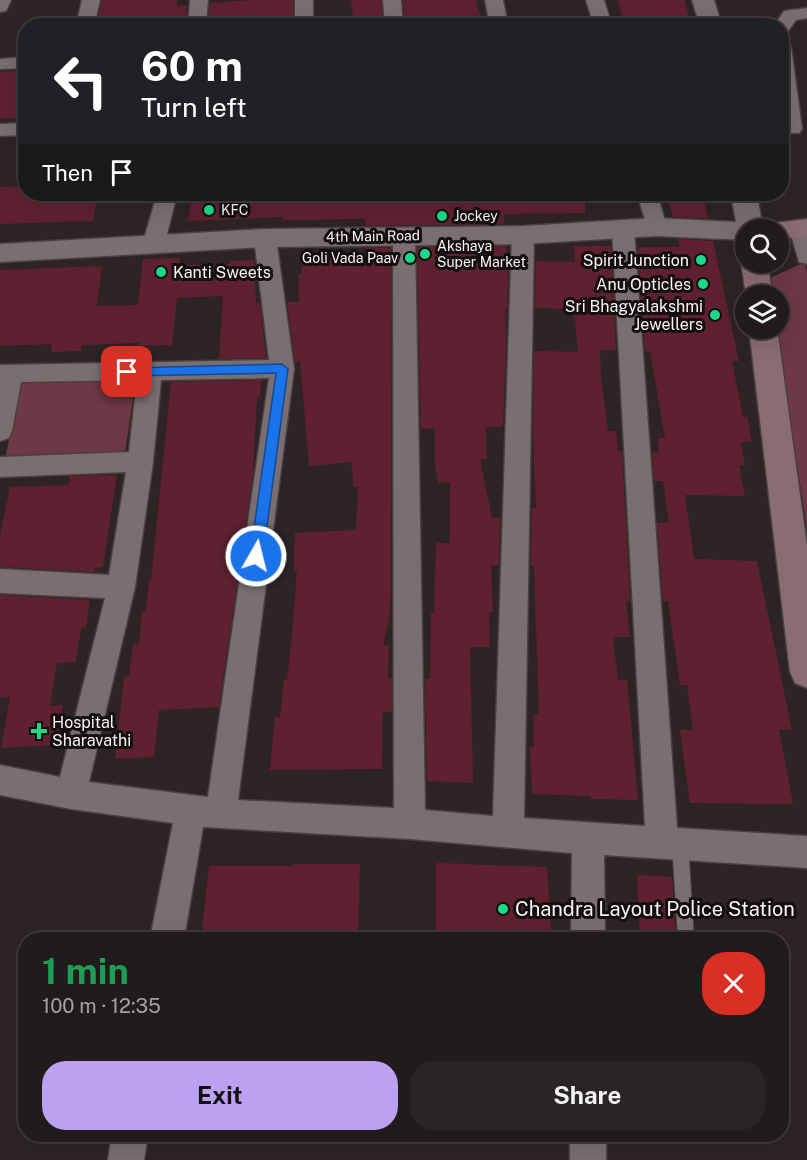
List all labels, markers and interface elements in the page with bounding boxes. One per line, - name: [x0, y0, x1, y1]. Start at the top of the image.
- text: 60 m: [141, 41, 243, 90]
- icon: left: [42, 42, 120, 120]
- text: Turn left: [141, 91, 247, 123]
- icon: arrive: [105, 156, 138, 189]
- text: Then: [42, 160, 93, 186]
- place label: KFC: [221, 202, 249, 218]
- marker: KFC: [202, 203, 216, 217]
- place label: Jockey: [454, 208, 498, 224]
- marker: Jockey: [435, 209, 449, 223]
- map controls: [735, 219, 789, 339]
- button: search: [735, 219, 789, 273]
- street label: 4th Main Road: [326, 227, 420, 245]
- place label: Akshaya Super Market: [437, 238, 526, 270]
- marker: Akshaya Super Market: [418, 247, 432, 261]
- place label: Goli Vada Paav: [302, 250, 398, 266]
- marker: Goli Vada Paav: [403, 251, 417, 265]
- place label: Spirit Junction: [583, 251, 689, 270]
- marker: Spirit Junction: [694, 253, 708, 267]
- place label: Kanti Sweets: [173, 263, 271, 282]
- marker: Kanti Sweets: [154, 265, 168, 279]
- place label: Anu Opticles: [596, 275, 691, 294]
- marker: Anu Opticles: [696, 277, 710, 291]
- button: layers: [735, 285, 789, 339]
- place label: Sri Bhagyalakshmi Jewellers: [565, 297, 703, 334]
- marker: Sri Bhagyalakshmi Jewellers: [708, 308, 722, 322]
- pin: [101, 346, 152, 397]
- icon: arrive: [110, 355, 143, 388]
- position arrow: [224, 524, 288, 588]
- place label: Hospital Sharavathi: [52, 713, 131, 750]
- marker: Hospital Sharavathi: [30, 722, 48, 740]
- place label: Chandra Layout Police Station: [515, 897, 795, 921]
- marker: Chandra Layout Police Station: [496, 902, 510, 916]
- text: 1 min: [42, 950, 129, 992]
- button: close: [702, 952, 765, 1015]
- text: 100 m · 12:35: [42, 994, 161, 1018]
- button: Exit: [42, 1061, 398, 1130]
- button: Share: [410, 1061, 765, 1130]

